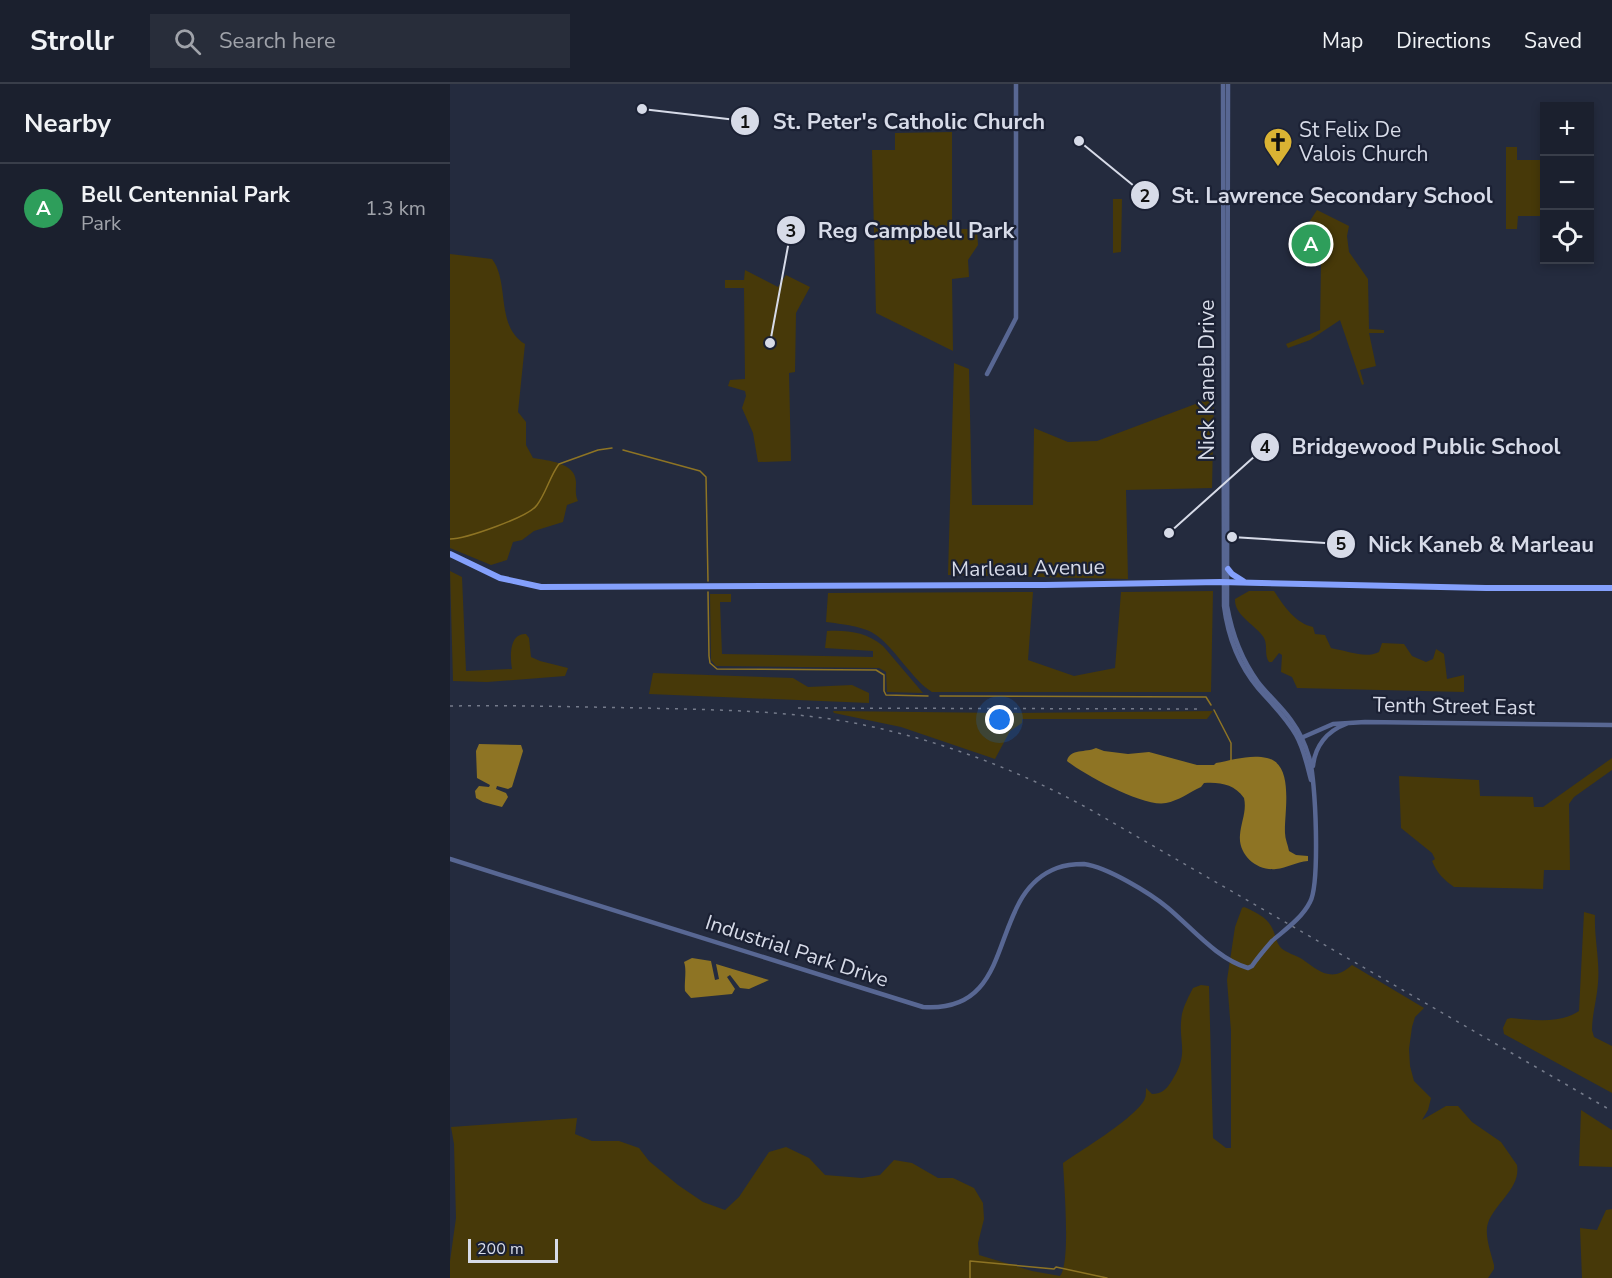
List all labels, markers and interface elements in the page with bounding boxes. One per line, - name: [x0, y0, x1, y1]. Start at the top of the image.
- search box: [150, 14, 570, 68]
- text: Strollr: [30, 22, 114, 60]
- icon: search: [171, 25, 204, 58]
- text: Search here: [219, 26, 336, 56]
- text: Map: [1322, 27, 1363, 55]
- text: Directions: [1396, 27, 1491, 55]
- text: Saved: [1524, 27, 1582, 55]
- callout: St. Peter's Catholic Church: [730, 101, 1057, 141]
- map controls: [1540, 102, 1594, 264]
- button: +: [1540, 102, 1594, 156]
- text: Nearby: [24, 106, 111, 141]
- text: St. Peter's Catholic Church: [773, 107, 1045, 137]
- text: 1: [740, 110, 750, 134]
- place label: St Felix De Valois Church: [1298, 116, 1428, 168]
- church icon: St Felix De Valois Church: [1262, 126, 1294, 168]
- button: −: [1540, 156, 1594, 210]
- callout: St. Lawrence Secondary School: [1130, 175, 1505, 215]
- text: Bell Centennial Park: [81, 180, 290, 210]
- text: St. Lawrence Secondary School: [1171, 181, 1493, 211]
- text: 2: [1140, 184, 1150, 208]
- text: A: [36, 195, 51, 222]
- text: 1.3 km: [365, 195, 426, 222]
- text: Park: [81, 210, 121, 237]
- callout: Reg Campbell Park: [776, 210, 1026, 250]
- button: locate: [1540, 210, 1594, 264]
- text: Reg Campbell Park: [818, 216, 1015, 246]
- text: 3: [786, 219, 796, 243]
- pin: A: [1292, 222, 1330, 266]
- street label: Nick Kaneb Drive: [1193, 300, 1221, 460]
- callout: Bridgewood Public School: [1250, 427, 1573, 467]
- text: Bridgewood Public School: [1291, 432, 1561, 462]
- text: 4: [1260, 435, 1271, 459]
- callout: Nick Kaneb & Marleau: [1326, 524, 1606, 564]
- text: Nick Kaneb & Marleau: [1368, 530, 1594, 560]
- text: 5: [1336, 532, 1347, 556]
- street label: Marleau Avenue: [951, 553, 1105, 583]
- street label: Tenth Street East: [1373, 691, 1536, 721]
- your location: [985, 705, 1014, 734]
- street label: Industrial Park Drive: [702, 908, 892, 994]
- scale bar: [468, 1236, 558, 1264]
- text: 200 m: [477, 1238, 524, 1260]

